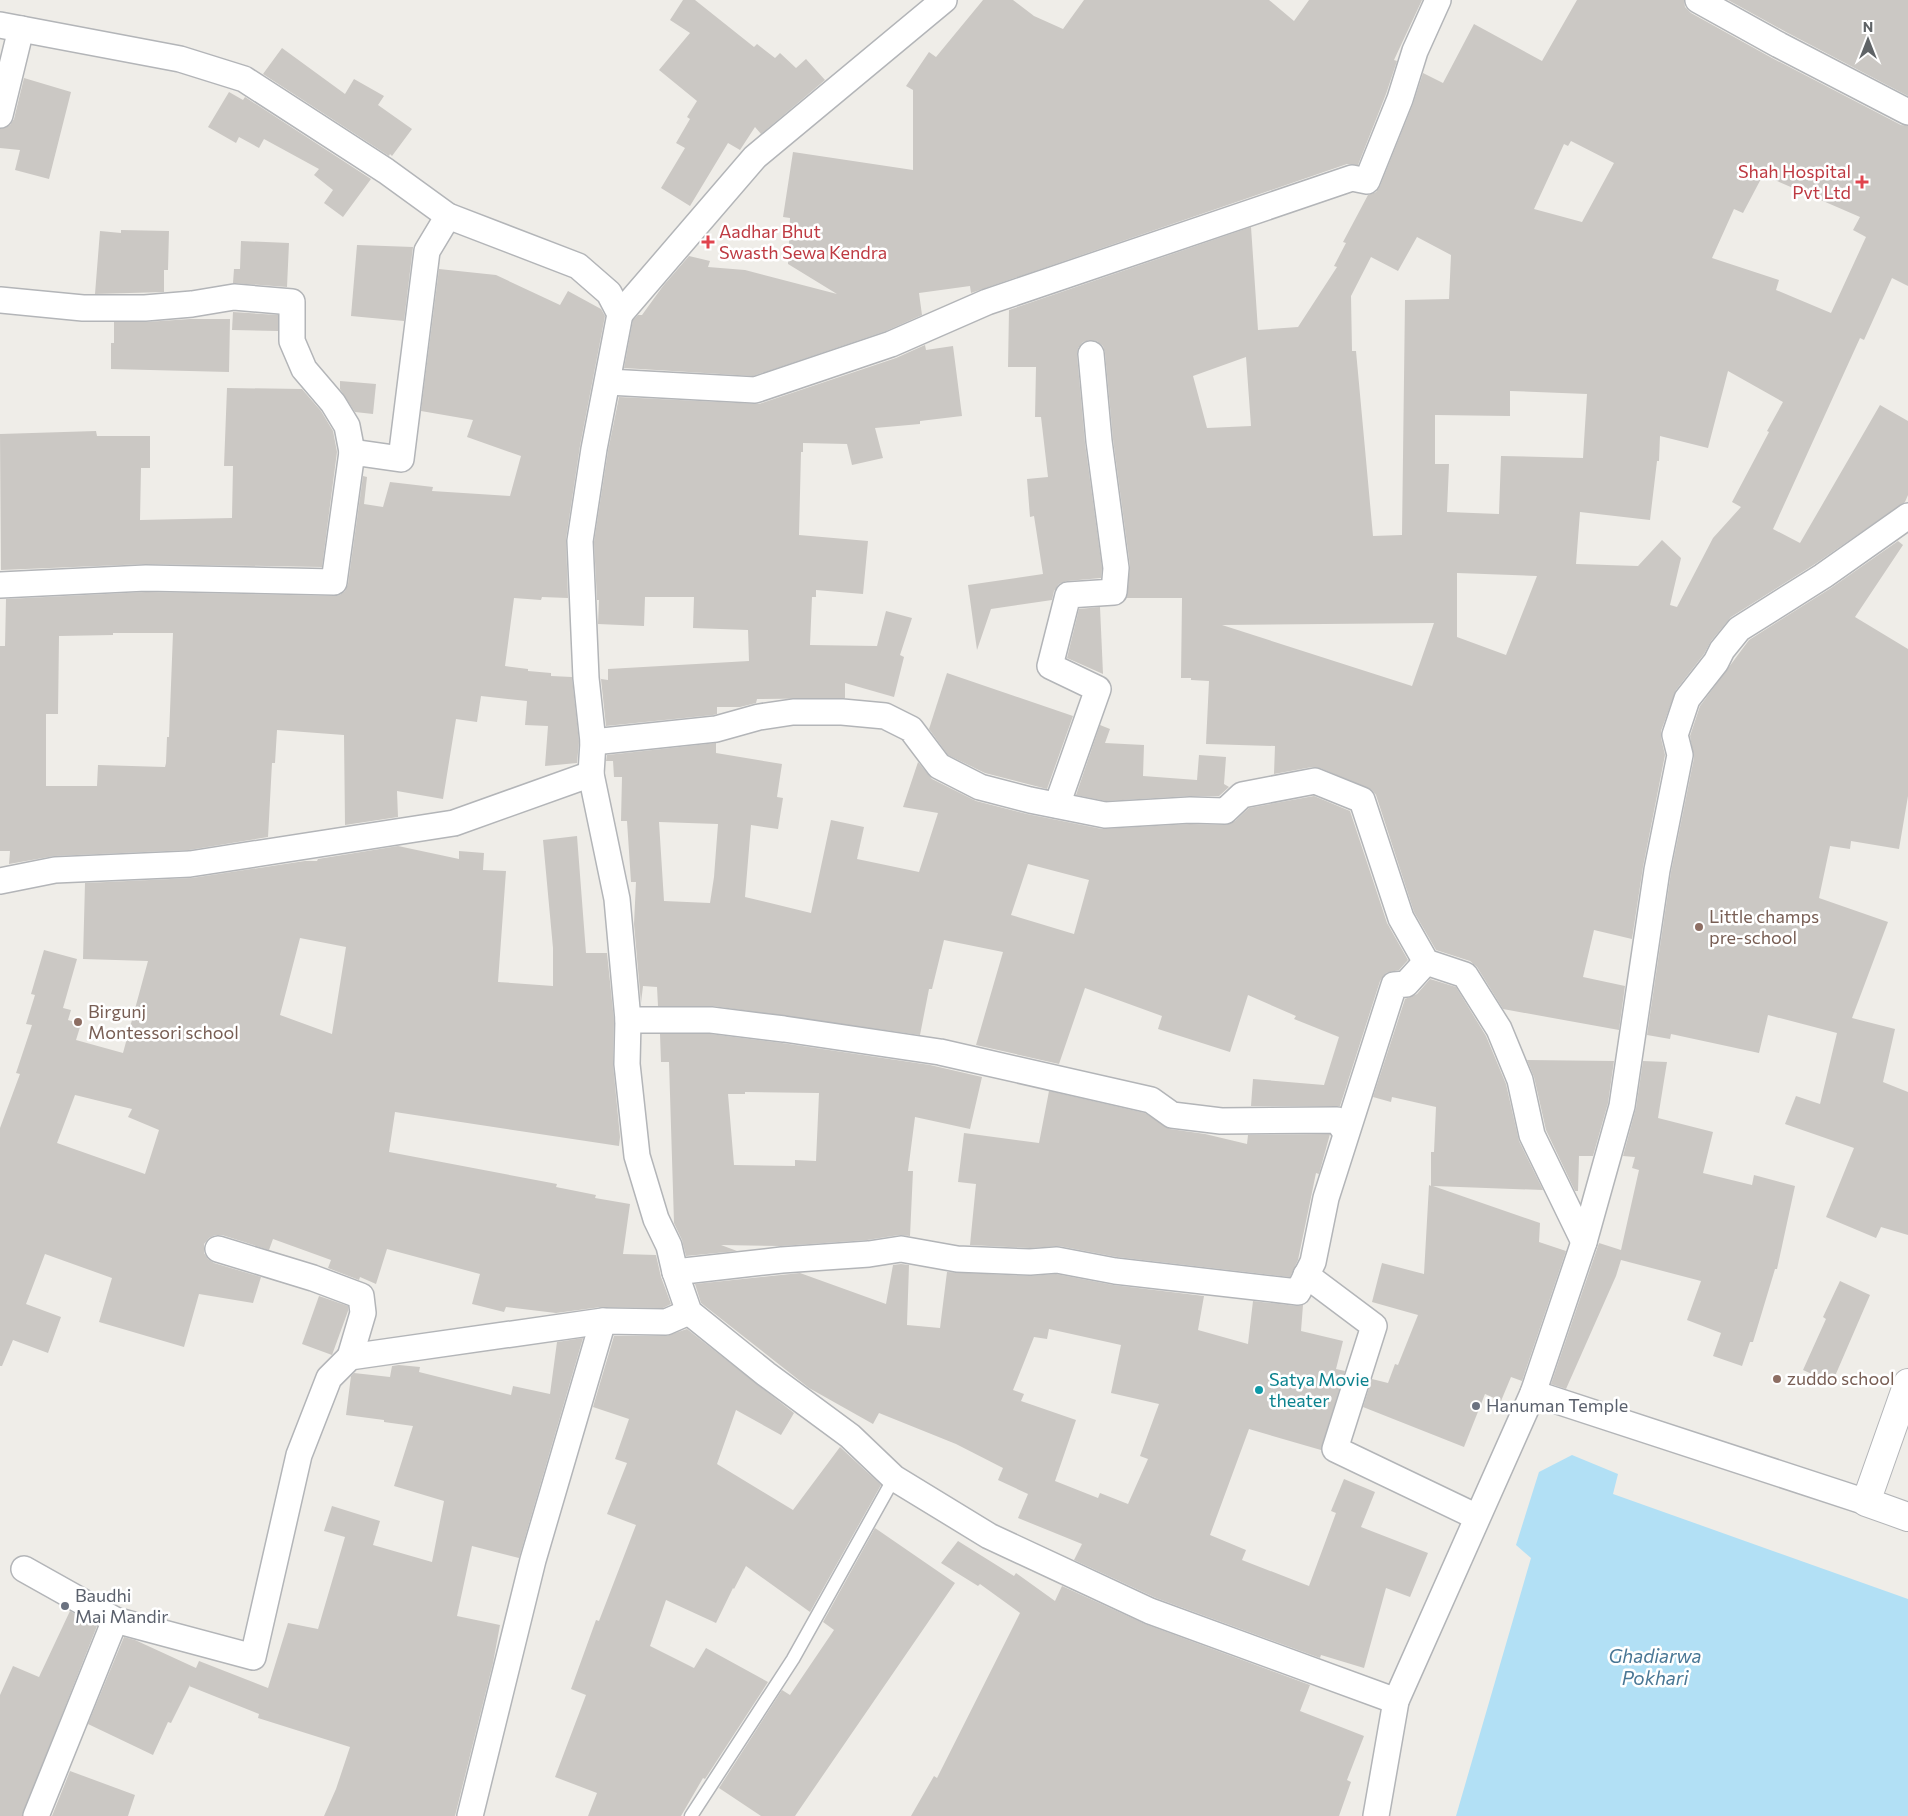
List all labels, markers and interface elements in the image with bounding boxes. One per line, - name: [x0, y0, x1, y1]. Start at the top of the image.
- north arrow: [1843, 15, 1893, 65]
- text: N: [1863, 18, 1873, 35]
- place label: Shah Hospital Pvt Ltd: [1738, 160, 1851, 203]
- marker: Shah Hospital Pvt Ltd: [1855, 175, 1869, 189]
- place label: Aadhar Bhut Swasth Sewa Kendra: [719, 220, 887, 263]
- marker: Aadhar Bhut Swasth Sewa Kendra: [701, 235, 715, 249]
- place label: Little champs pre-school: [1709, 905, 1819, 948]
- marker: Little champs pre-school: [1693, 921, 1705, 933]
- place label: Birgunj Montessori school: [88, 1000, 239, 1043]
- marker: Birgunj Montessori school: [72, 1016, 84, 1028]
- place label: zuddo school: [1787, 1367, 1894, 1389]
- place label: Satya Movie theater: [1269, 1368, 1369, 1411]
- marker: zuddo school: [1771, 1373, 1783, 1385]
- marker: Satya Movie theater: [1253, 1384, 1265, 1396]
- place label: Hanuman Temple: [1486, 1394, 1628, 1416]
- marker: Hanuman Temple: [1470, 1400, 1482, 1412]
- place label: Baudhi Mai Mandir: [75, 1584, 169, 1627]
- marker: Baudhi Mai Mandir: [59, 1600, 71, 1612]
- water label: Ghadiarwa Pokhari: [1608, 1644, 1702, 1689]

